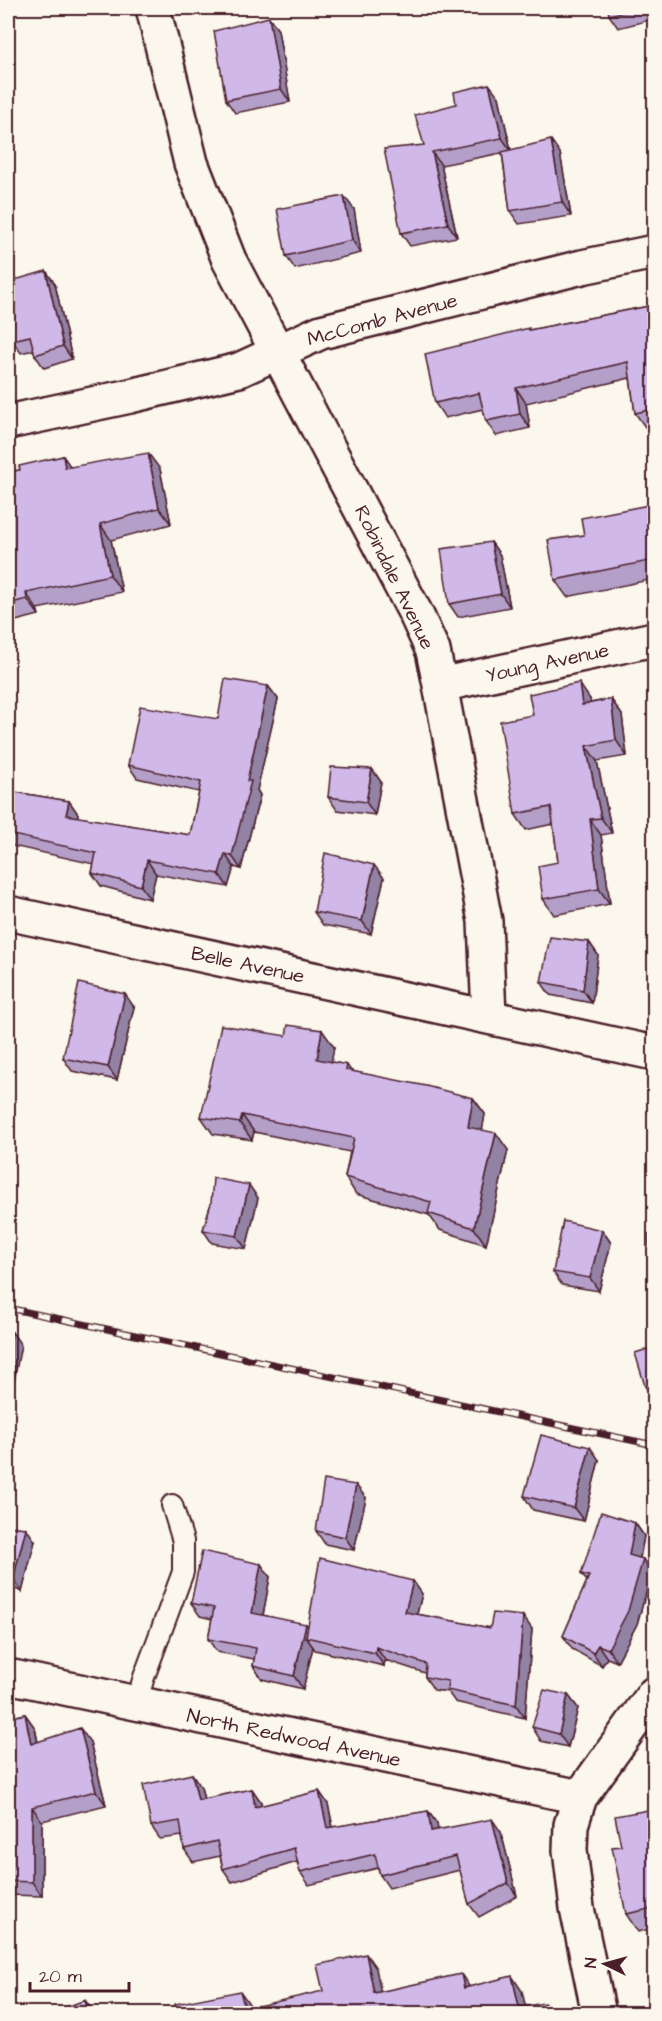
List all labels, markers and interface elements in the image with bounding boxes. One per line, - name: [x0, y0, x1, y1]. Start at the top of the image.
- street label: McComb Avenue: [304, 286, 461, 353]
- street label: Robindale Avenue: [347, 501, 441, 654]
- street label: Young Avenue: [483, 636, 612, 691]
- street label: Belle Avenue: [189, 939, 307, 991]
- street label: North Redwood Avenue: [184, 1702, 404, 1774]
- north arrow: [575, 1934, 635, 1994]
- scale bar: [30, 1955, 129, 1993]
- text: N: [580, 1957, 602, 1969]
- text: 20 m: [39, 1964, 82, 1989]

